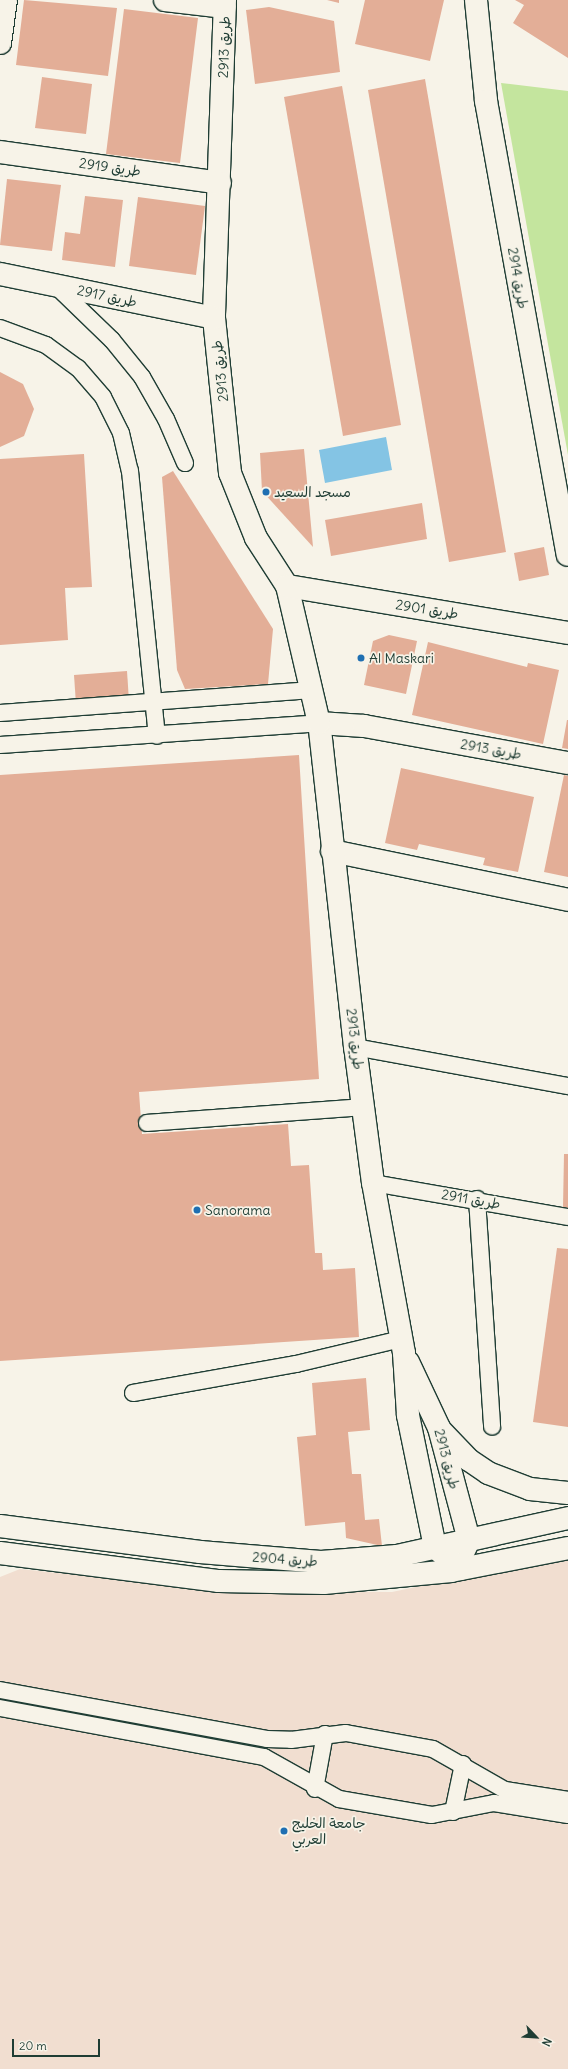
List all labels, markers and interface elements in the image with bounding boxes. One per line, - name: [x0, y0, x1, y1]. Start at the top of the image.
- street label: طريق 2913: [215, 16, 233, 78]
- street label: طريق 2919: [78, 154, 142, 180]
- street label: طريق 2914: [504, 246, 532, 310]
- street label: طريق 2917: [75, 281, 139, 311]
- street label: طريق 2913: [208, 339, 232, 403]
- place label: مسجد السعيد: [274, 484, 351, 500]
- marker: مسجد السعيد: [261, 487, 271, 497]
- street label: طريق 2901: [394, 596, 460, 622]
- place label: Al Maskari: [369, 650, 434, 666]
- marker: Al Maskari: [356, 653, 366, 663]
- street label: طريق 2913: [459, 735, 523, 763]
- street label: طريق 2913: [343, 1007, 367, 1071]
- street label: طريق 2911: [440, 1186, 502, 1212]
- place label: Sanorama: [205, 1202, 271, 1218]
- marker: Sanorama: [192, 1205, 202, 1215]
- street label: طريق 2913: [431, 1427, 463, 1491]
- street label: طريق 2904: [252, 1548, 318, 1570]
- place label: جامعة الخليج العربي: [292, 1815, 366, 1848]
- marker: جامعة الخليج العربي: [279, 1826, 289, 1836]
- north arrow: [516, 2017, 556, 2057]
- scale bar: [14, 2031, 102, 2057]
- text: N: [539, 2036, 555, 2048]
- text: 20 m: [19, 2038, 47, 2053]

